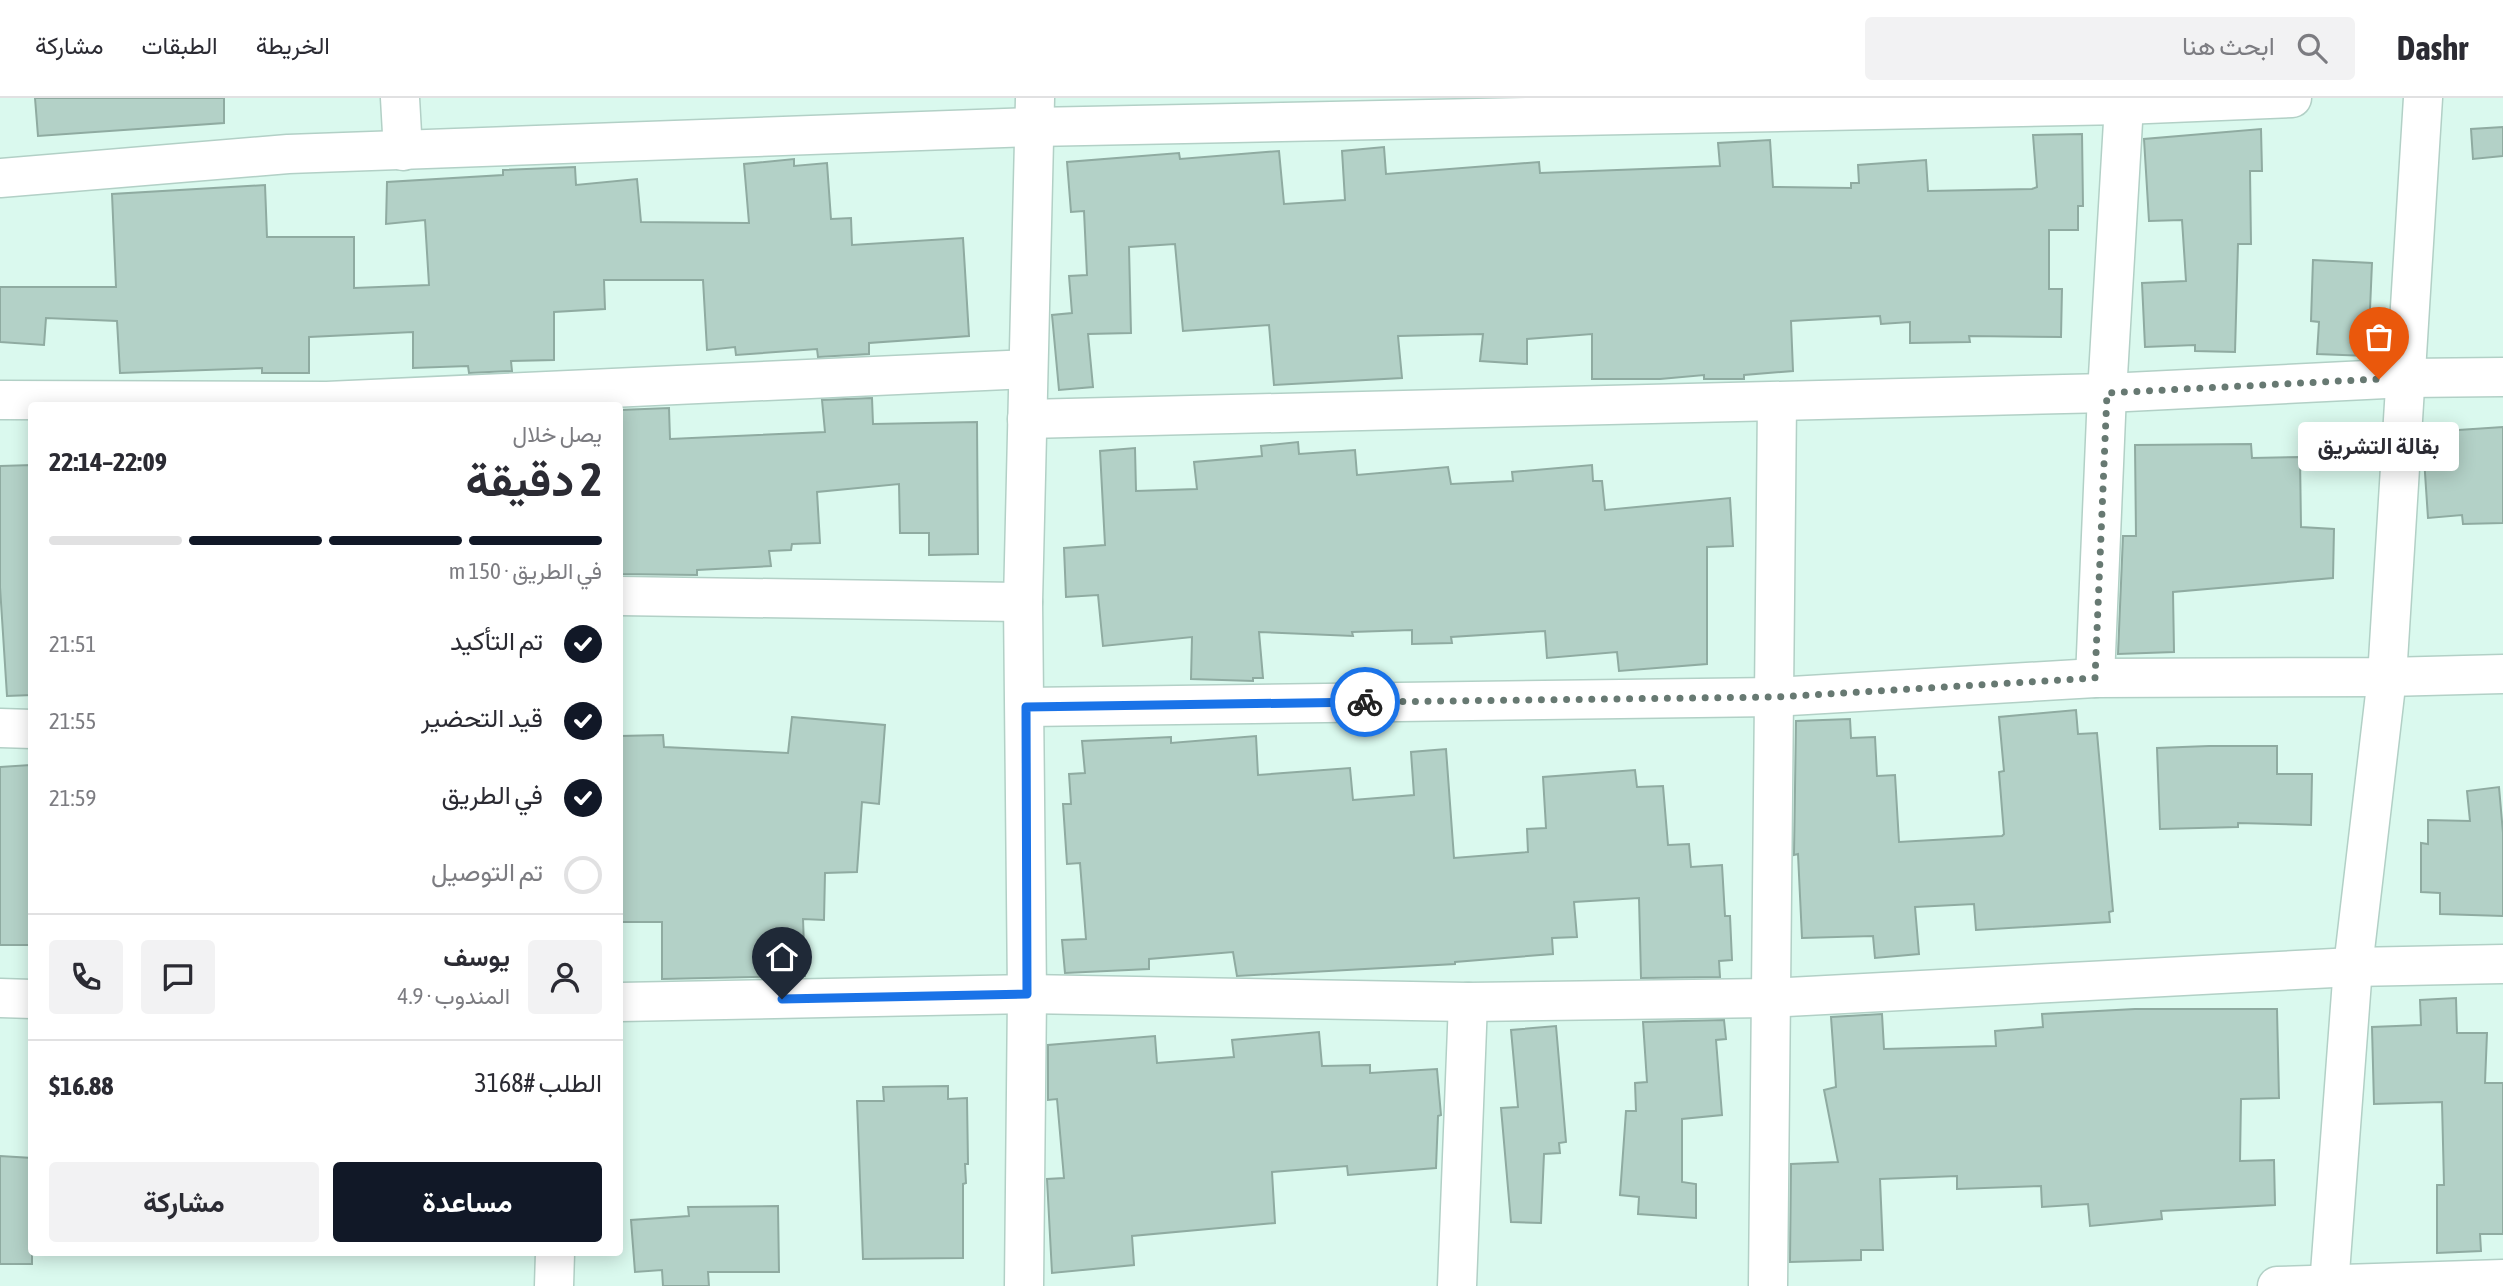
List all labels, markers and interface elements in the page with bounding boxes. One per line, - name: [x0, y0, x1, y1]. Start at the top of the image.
- search box: [1865, 17, 2355, 80]
- icon: search: [2293, 29, 2331, 67]
- text: Dashr: [2397, 29, 2468, 67]
- text: ابحث هنا: [2182, 31, 2275, 61]
- text: مشاركة: [35, 32, 103, 59]
- text: الطبقات: [141, 32, 218, 59]
- text: الخريطة: [256, 32, 330, 59]
- pin: [2349, 307, 2409, 379]
- icon: bag: [2360, 318, 2398, 356]
- text: يصل خلال: [513, 421, 602, 447]
- callout: بقالة التشريق: [2298, 421, 2460, 470]
- text: بقالة التشريق: [2317, 433, 2440, 459]
- text: 22:09–22:14: [49, 447, 167, 477]
- text: 2 دقيقة: [466, 453, 602, 506]
- text: في الطريق · 150 m: [449, 558, 602, 584]
- icon: check: [564, 625, 602, 663]
- text: تم التأكيد: [450, 626, 543, 656]
- text: 21:51: [49, 631, 96, 657]
- courier: [1330, 667, 1400, 737]
- icon: bike: [1346, 683, 1384, 721]
- icon: check: [564, 702, 602, 740]
- text: قيد التحضير: [421, 703, 543, 733]
- text: 21:55: [49, 708, 96, 734]
- icon: check: [564, 779, 602, 817]
- text: في الطريق: [441, 780, 543, 810]
- text: 21:59: [49, 785, 96, 811]
- text: تم التوصيل: [431, 857, 543, 887]
- pin: [752, 927, 812, 999]
- icon: home: [763, 938, 801, 976]
- button: phone: [49, 940, 123, 1014]
- button: chat: [141, 940, 215, 1014]
- button: person: [528, 940, 602, 1014]
- text: يوسف: [443, 942, 510, 972]
- text: المندوب · 4.9: [398, 983, 510, 1009]
- text: الطلب #3168: [475, 1068, 602, 1098]
- text: $16.88: [49, 1071, 113, 1101]
- button: مشاركة: [49, 1162, 319, 1242]
- button: مساعدة: [333, 1162, 602, 1242]

